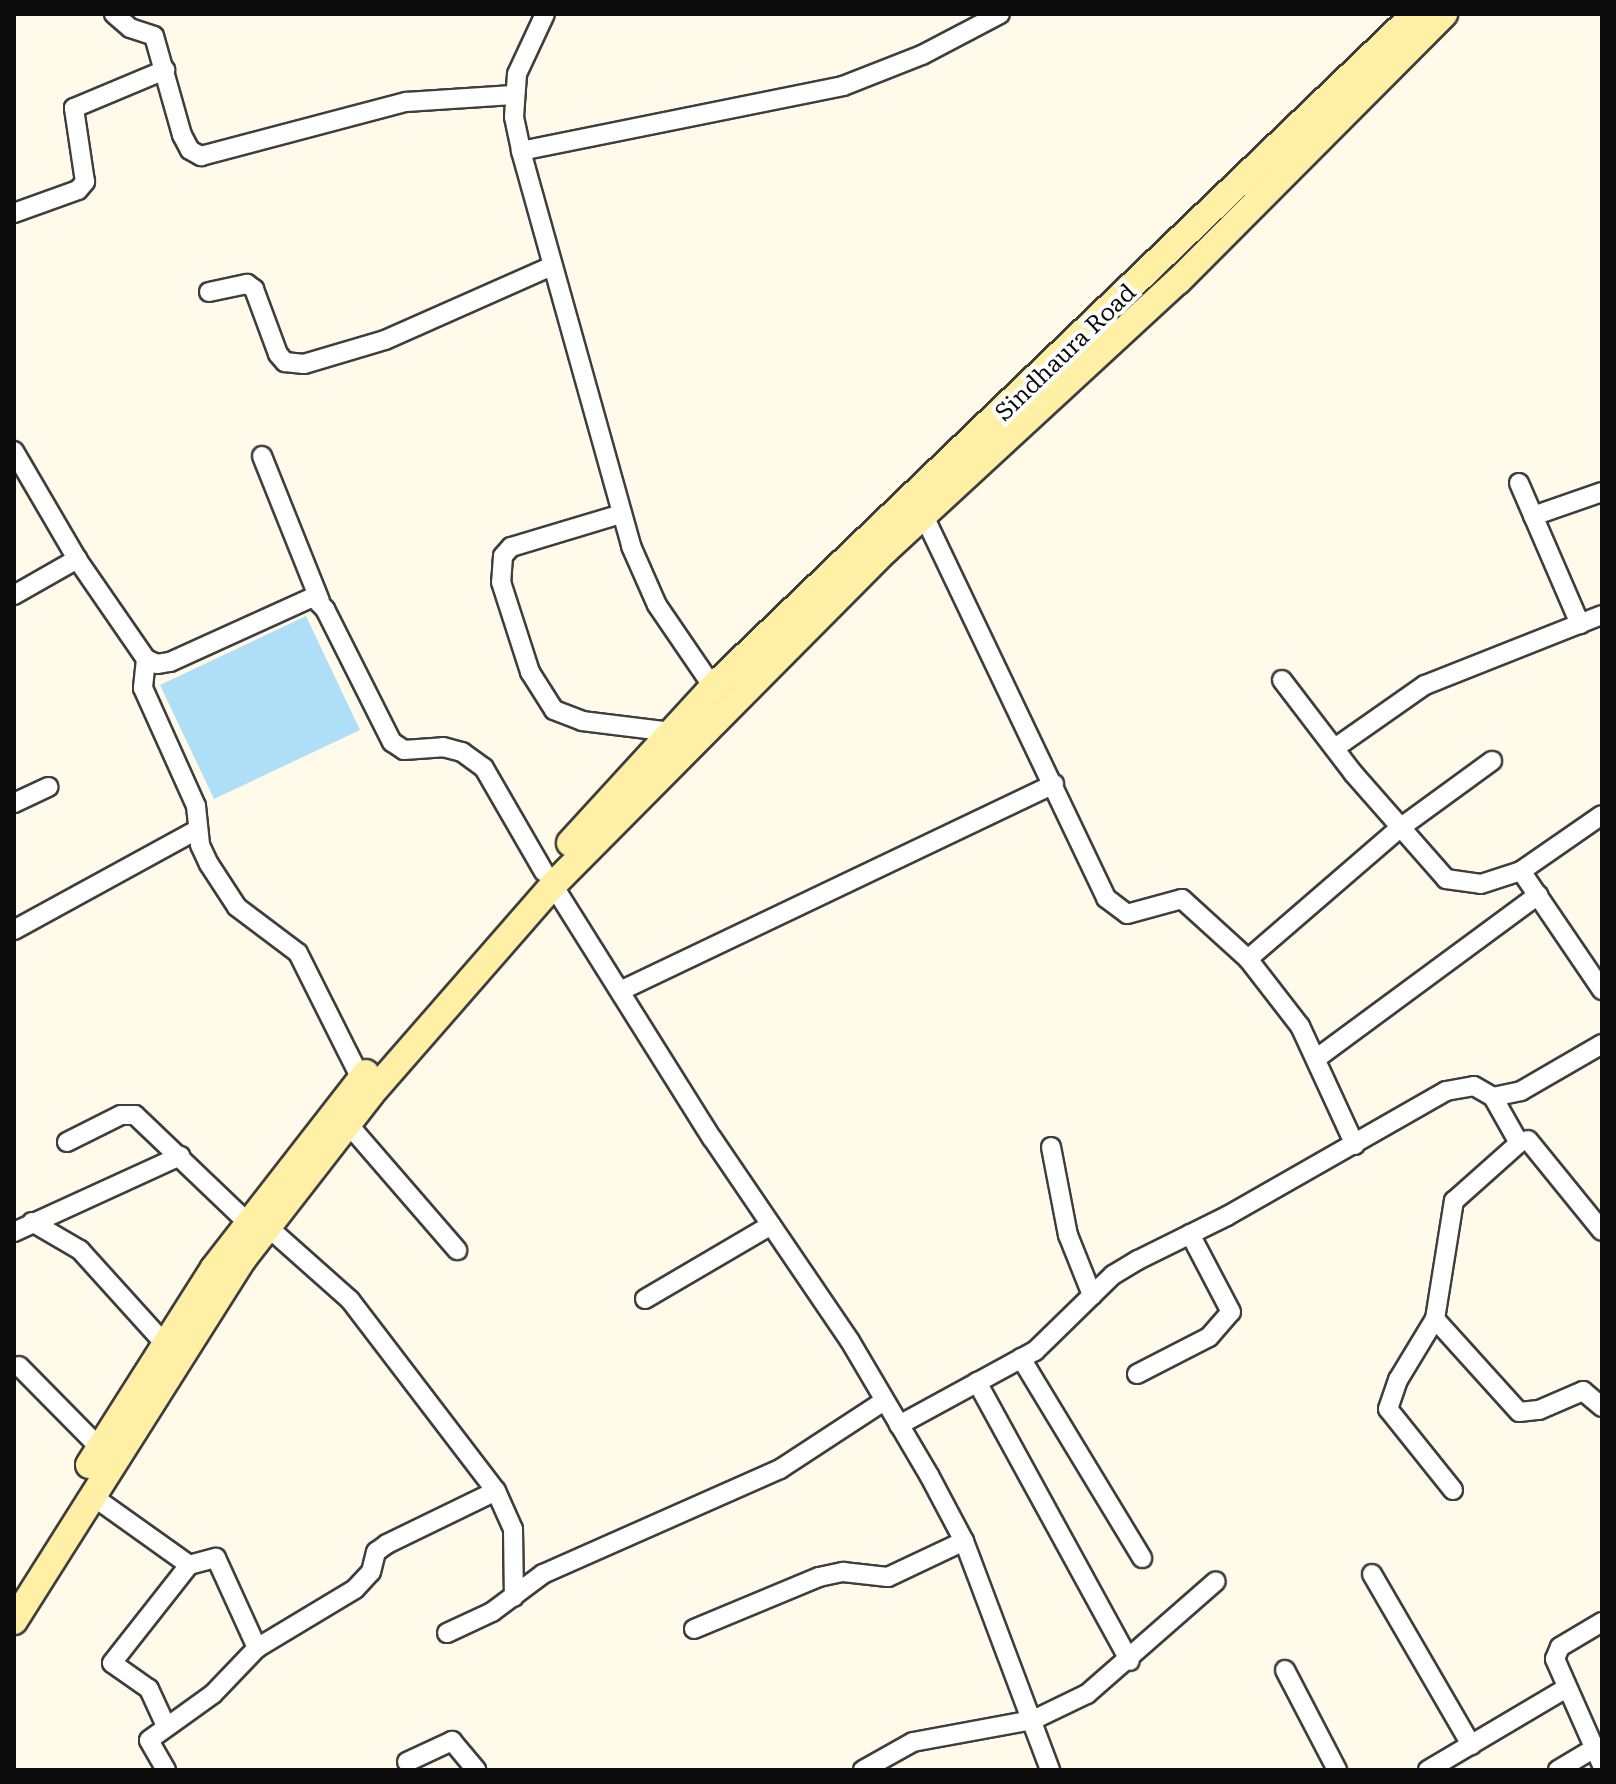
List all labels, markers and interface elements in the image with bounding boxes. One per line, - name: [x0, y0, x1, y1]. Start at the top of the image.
- street label: Sindhaura Road: [990, 279, 1142, 427]

